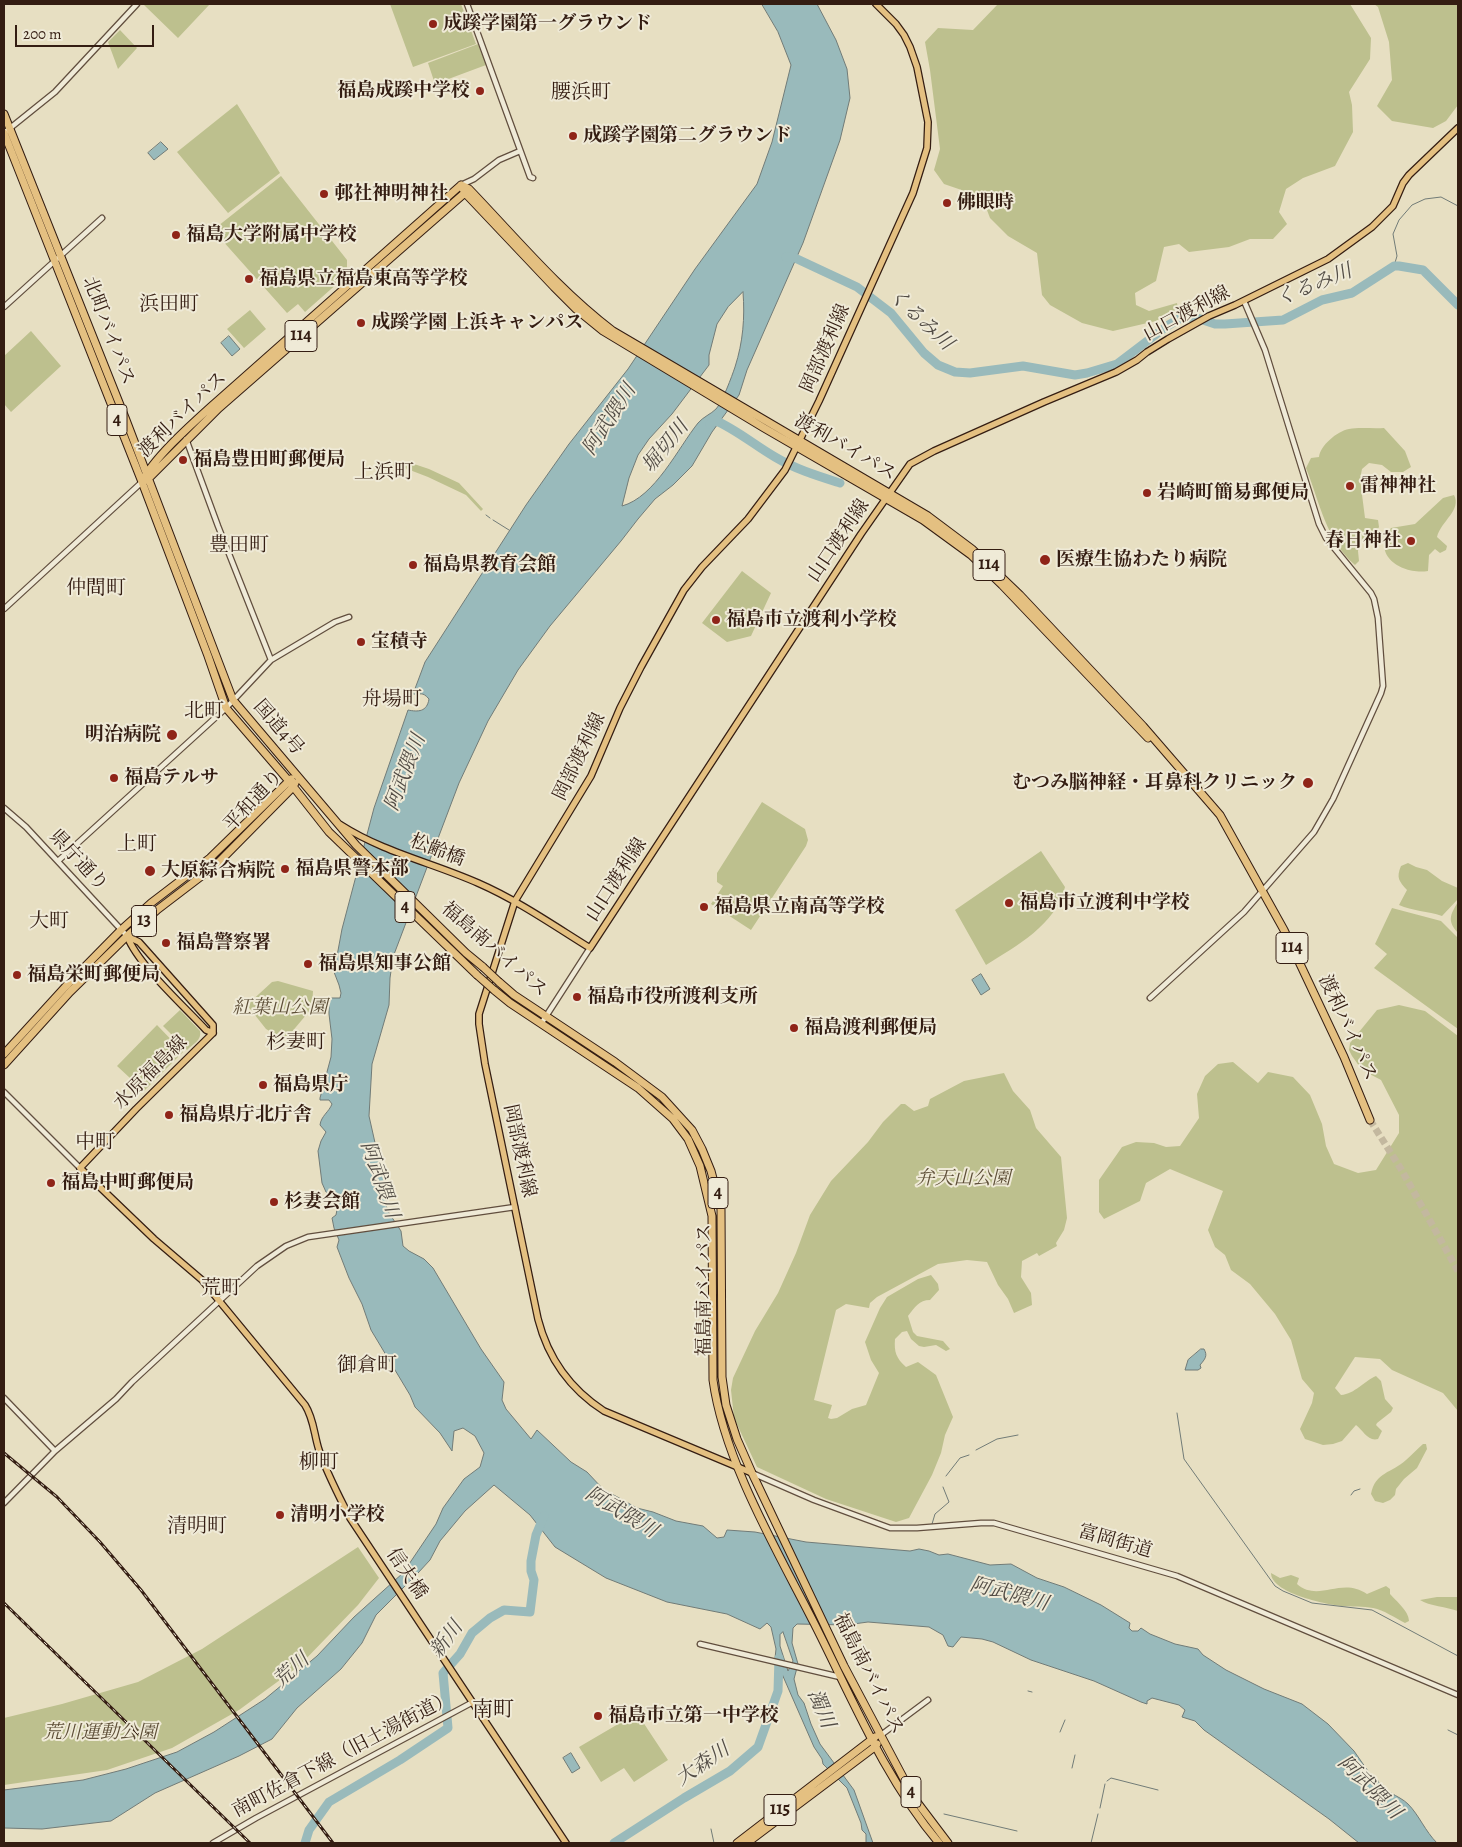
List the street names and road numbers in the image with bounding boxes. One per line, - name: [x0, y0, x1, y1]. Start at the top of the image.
- street label: 北町バイパス: [77, 274, 139, 388]
- street label: 山口渡利線: [1140, 282, 1234, 346]
- street label: 岡部渡利線: [796, 301, 856, 397]
- road number: 114: [285, 321, 317, 352]
- street label: 渡利バイパス: [134, 367, 232, 463]
- road number: 4: [107, 404, 127, 436]
- street label: 渡利バイパス: [790, 410, 900, 486]
- street label: 山口渡利線: [803, 495, 875, 587]
- road number: 114: [973, 550, 1005, 580]
- street label: 国道4号: [248, 696, 308, 760]
- street label: 岡部渡利線: [549, 709, 611, 805]
- street label: 平和通り: [220, 765, 288, 837]
- street label: 県庁通り: [44, 825, 112, 897]
- street label: 松齢橋: [406, 830, 468, 872]
- street label: 山口渡利線: [582, 834, 652, 926]
- road number: 4: [395, 892, 415, 922]
- street label: 福島南バイパス: [436, 898, 552, 1002]
- road number: 13: [132, 906, 156, 936]
- road number: 114: [1276, 932, 1308, 964]
- street label: 渡利バイパス: [1313, 972, 1381, 1084]
- street label: 水原福島線: [109, 1031, 193, 1115]
- street label: 岡部渡利線: [498, 1102, 540, 1200]
- road number: 4: [708, 1178, 728, 1208]
- street label: 福島南バイパス: [694, 1224, 716, 1356]
- street label: 富岡街道: [1075, 1521, 1155, 1563]
- street label: 信夫橋: [381, 1544, 431, 1604]
- street label: 福島南バイパス: [828, 1610, 908, 1738]
- street label: 南町佐倉下線（旧土湯街道）: [229, 1687, 457, 1823]
- road number: 4: [901, 1776, 921, 1808]
- road number: 115: [764, 1794, 796, 1826]

